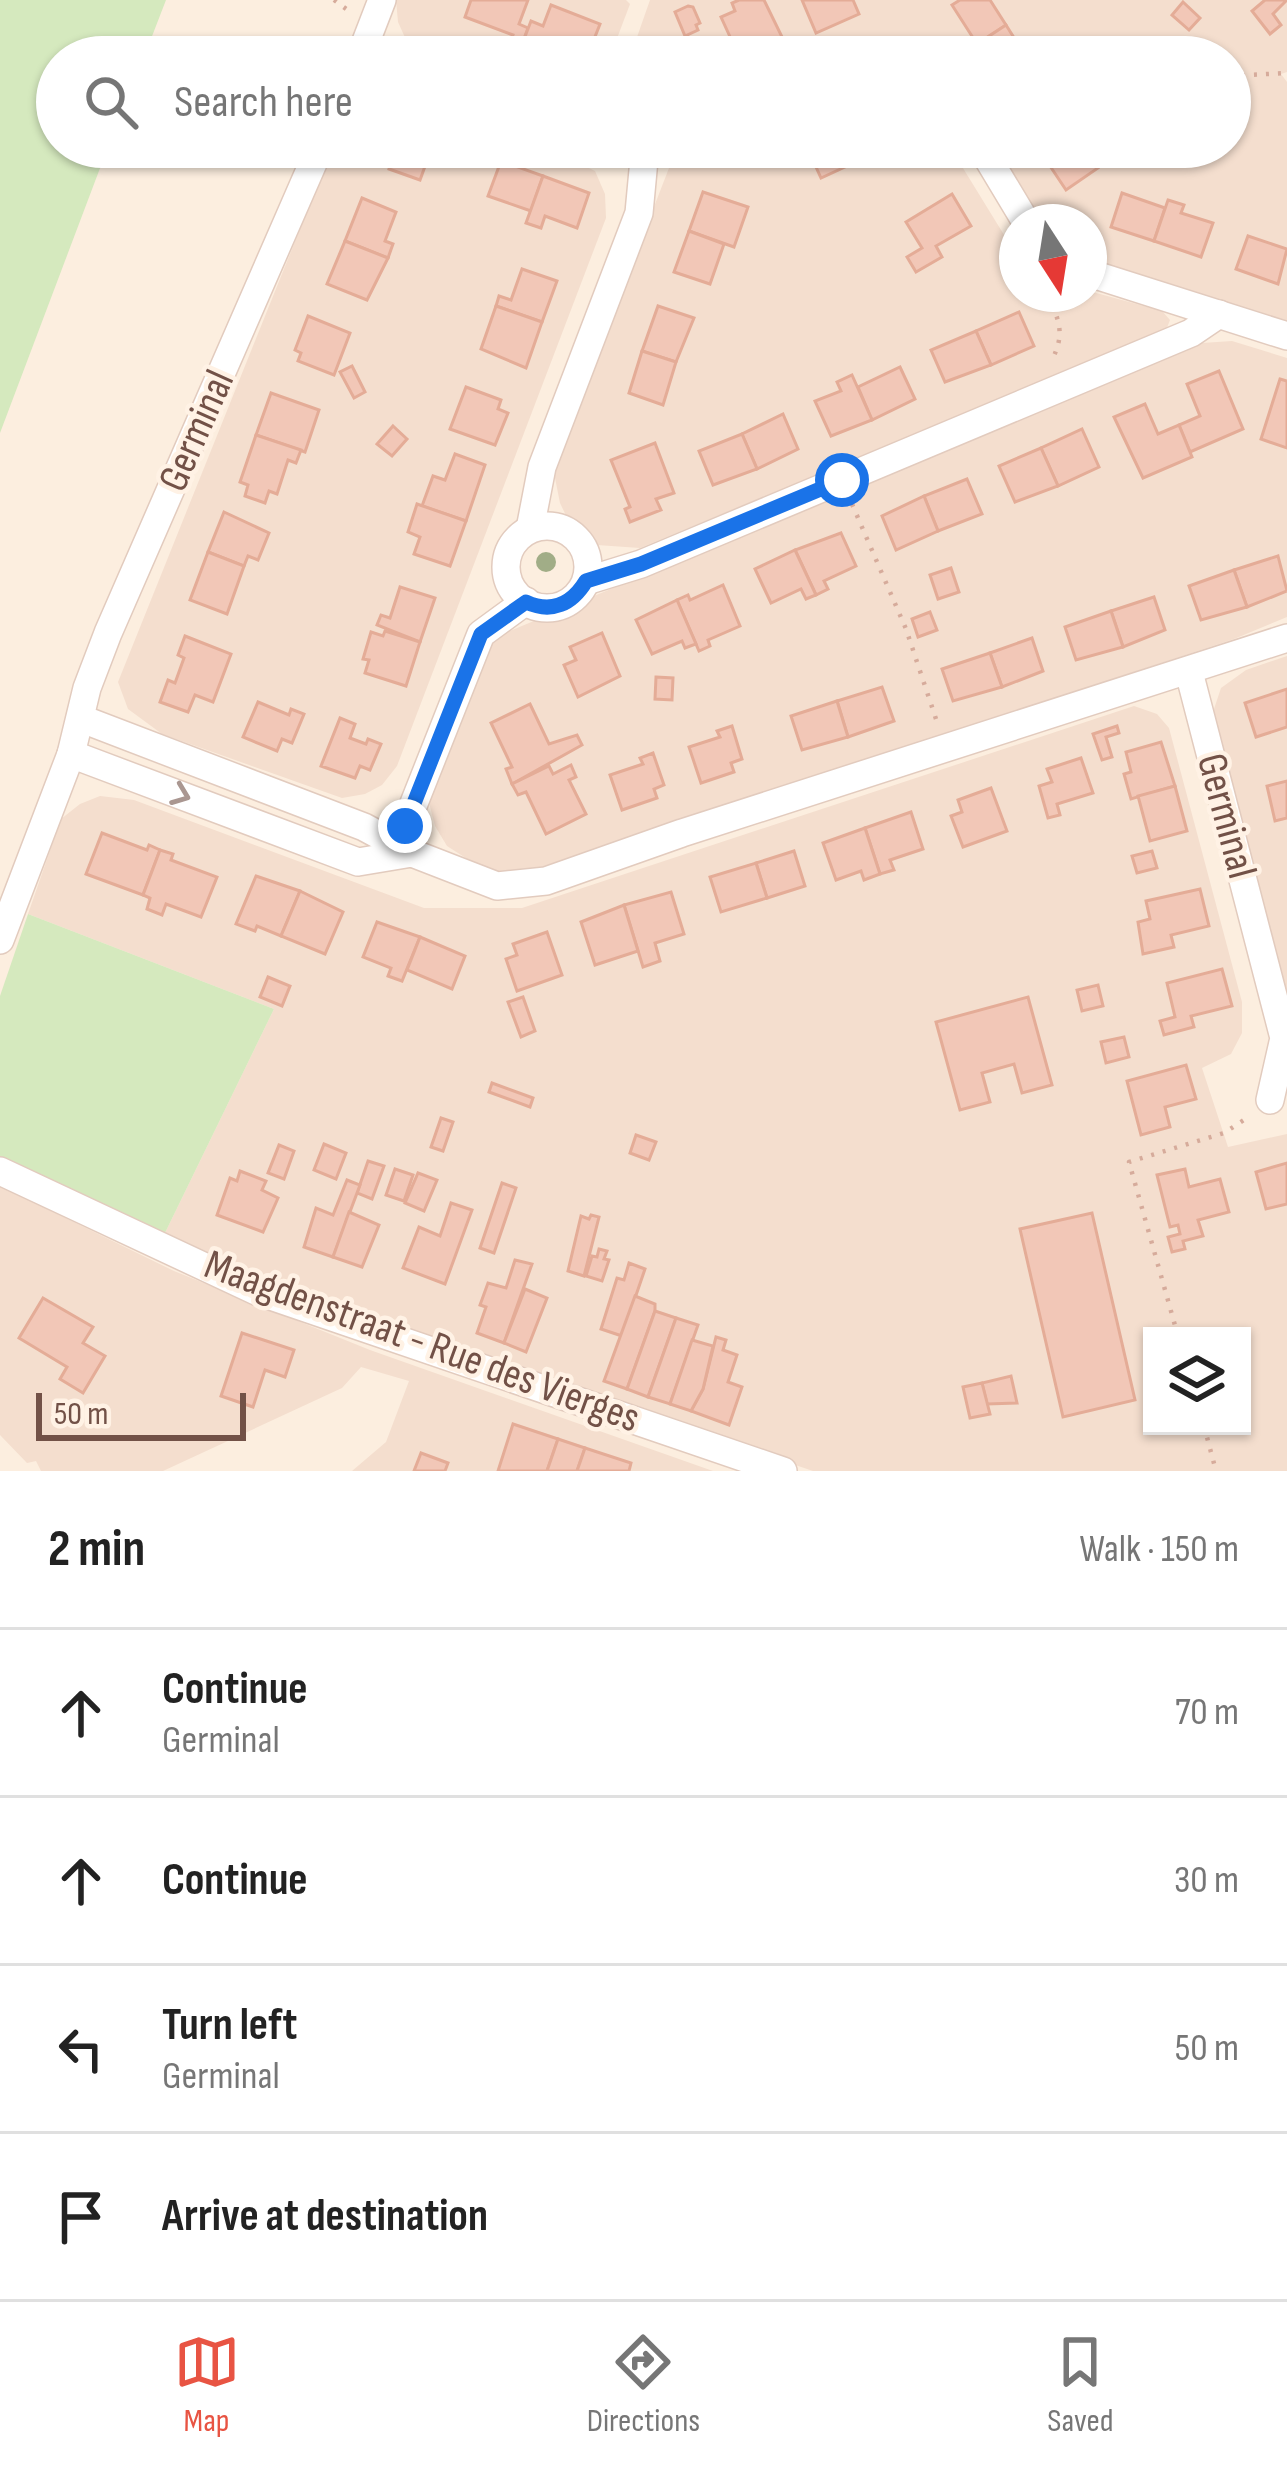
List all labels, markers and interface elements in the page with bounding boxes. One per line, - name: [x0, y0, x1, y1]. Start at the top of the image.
- search box: [36, 36, 1251, 168]
- icon: search: [78, 69, 144, 135]
- text: Search here: [174, 75, 353, 130]
- north arrow: [999, 204, 1107, 312]
- street label: Germinal: [148, 363, 246, 499]
- route start: [815, 453, 869, 507]
- street label: Germinal: [1185, 748, 1267, 884]
- one-way arrow: [169, 781, 190, 806]
- route end: [378, 799, 432, 853]
- street label: Maagdenstraat - Rue des Vierges: [198, 1240, 646, 1444]
- map controls: [1143, 1327, 1251, 1435]
- button: layers: [1143, 1327, 1251, 1435]
- scale bar: [36, 1387, 246, 1440]
- text: 50 m: [54, 1394, 108, 1434]
- text: 2 min: [48, 1519, 145, 1580]
- text: Walk · 150 m: [1079, 1526, 1239, 1573]
- text: Continue: [162, 1662, 308, 1717]
- icon: ahead: [48, 1680, 114, 1746]
- text: 70 m: [1175, 1689, 1239, 1736]
- text: Germinal: [162, 1717, 280, 1764]
- icon: ahead: [48, 1848, 114, 1914]
- text: Continue: [162, 1853, 308, 1908]
- text: 30 m: [1174, 1857, 1239, 1904]
- text: Turn left: [162, 1998, 297, 2053]
- icon: left: [48, 2016, 114, 2082]
- text: 50 m: [1175, 2025, 1239, 2072]
- text: Germinal: [162, 2053, 280, 2100]
- icon: arrive: [48, 2184, 114, 2250]
- text: Arrive at destination: [162, 2189, 488, 2244]
- tab: Map: [174, 2329, 240, 2441]
- tab: Directions: [587, 2329, 700, 2441]
- tab: Saved: [1047, 2329, 1113, 2441]

